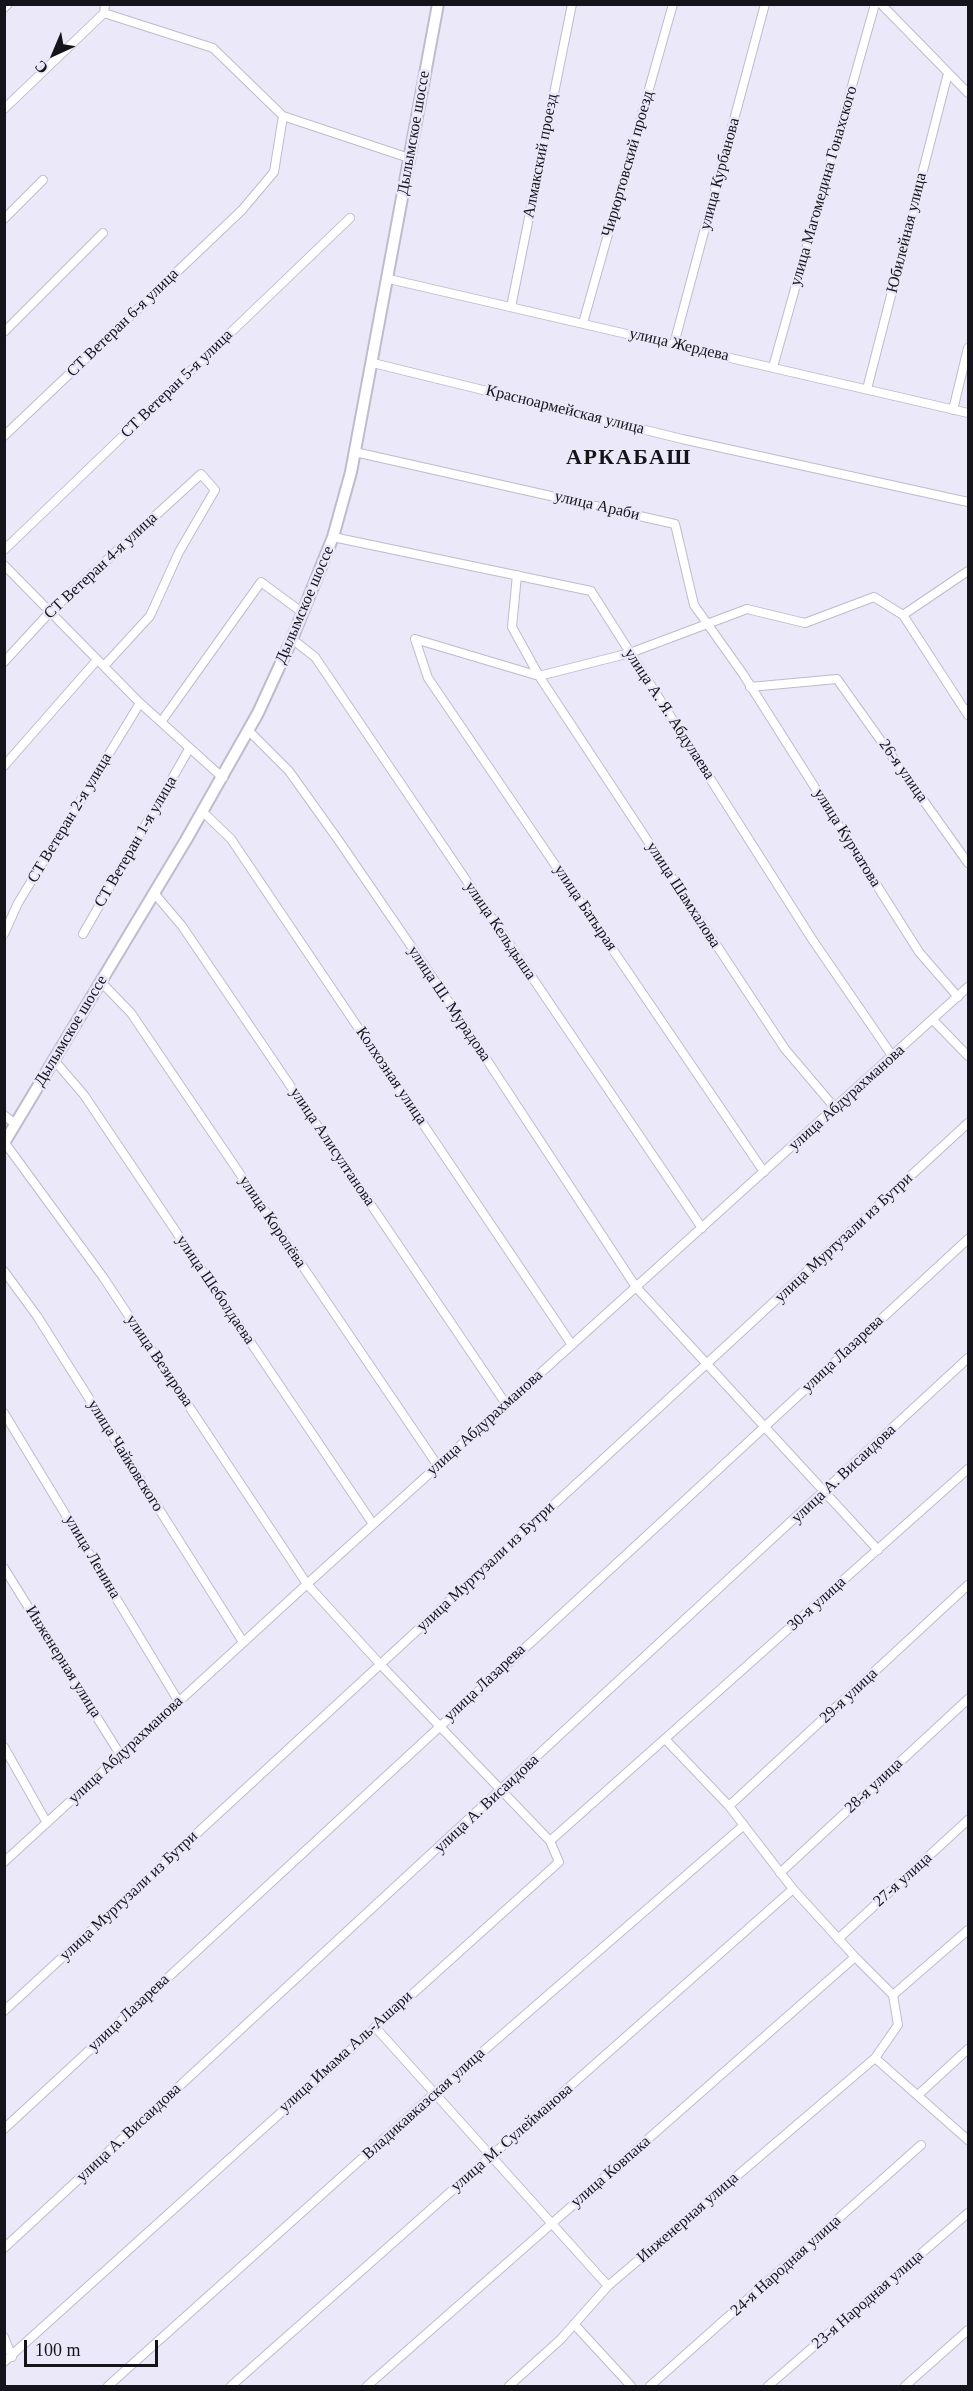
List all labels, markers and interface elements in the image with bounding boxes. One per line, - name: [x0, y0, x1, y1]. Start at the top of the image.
- north arrow: [24, 24, 84, 84]
- text: С: [31, 57, 51, 77]
- street label: Дылымское шоссе: [394, 69, 434, 197]
- street label: улица Магомедина Гонахского: [786, 84, 862, 288]
- street label: Чирюртовский проезд: [598, 89, 658, 239]
- street label: Алмакский проезд: [520, 92, 562, 220]
- street label: улица Курбанова: [696, 116, 744, 232]
- street label: Юбилейная улица: [883, 171, 931, 295]
- street label: СТ Ветеран 6-я улица: [63, 265, 183, 381]
- street label: улица Жердева: [627, 324, 731, 366]
- street label: СТ Ветеран 5-я улица: [117, 326, 237, 442]
- street label: Красноармейская улица: [484, 381, 646, 439]
- district label: АРКАБАШ: [566, 445, 692, 471]
- street label: улица Араби: [553, 487, 641, 525]
- street label: СТ Ветеран 4-я улица: [40, 508, 162, 624]
- street label: Дылымское шоссе: [272, 543, 338, 667]
- street label: улица А. Я. Абдулаева: [619, 645, 719, 783]
- street label: 26-я улица: [874, 736, 932, 806]
- street label: СТ Ветеран 2-я улица: [24, 750, 116, 886]
- street label: СТ Ветеран 1-я улица: [91, 773, 181, 911]
- street label: улица Курчатова: [809, 785, 885, 891]
- street label: улица Шамхалова: [642, 838, 724, 952]
- street label: улица Батырая: [549, 861, 621, 955]
- street label: улица Кельдыша: [460, 878, 540, 984]
- street label: улица Ш. Мурадова: [403, 943, 495, 1065]
- street label: Дылымское шоссе: [30, 972, 112, 1090]
- street label: Колхозная улица: [351, 1023, 431, 1129]
- street label: улица Абдурахманова: [785, 1041, 909, 1155]
- street label: улица Алисултанова: [285, 1084, 379, 1210]
- street label: улица Муртузали из Бутри: [771, 1169, 917, 1307]
- street label: улица Королёва: [234, 1172, 310, 1272]
- street label: улица Шеболдаева: [171, 1232, 259, 1348]
- street label: улица Везирова: [121, 1311, 197, 1411]
- street label: улица Лазарева: [798, 1311, 888, 1397]
- street label: улица Абдурахманова: [423, 1366, 547, 1480]
- street label: улица Чайковского: [83, 1397, 167, 1515]
- street label: улица А. Висаидова: [788, 1421, 900, 1527]
- street label: улица Муртузали из Бутри: [413, 1498, 559, 1636]
- street label: улица Ленина: [60, 1512, 124, 1602]
- street label: 30-я улица: [784, 1573, 850, 1635]
- street label: Инженерная улица: [21, 1603, 105, 1721]
- street label: улица Лазарева: [440, 1640, 530, 1726]
- street label: 29-я улица: [816, 1664, 882, 1728]
- street label: улица Абдурахманова: [65, 1692, 187, 1808]
- street label: улица А. Висаидова: [431, 1751, 543, 1857]
- street label: 28-я улица: [841, 1754, 907, 1818]
- street label: улица Муртузали из Бутри: [56, 1827, 202, 1965]
- street label: 27-я улица: [870, 1849, 936, 1911]
- street label: улица Лазарева: [84, 1970, 174, 2056]
- street label: улица Имама Аль-Ашари: [275, 1987, 417, 2117]
- street label: Владикавказская улица: [359, 2044, 489, 2164]
- street label: улица А. Висаидова: [73, 2080, 185, 2186]
- street label: улица М. Сулейманова: [447, 2080, 577, 2196]
- street label: улица Ковпака: [567, 2132, 655, 2212]
- street label: Инженерная улица: [633, 2169, 743, 2267]
- street label: 24-я Народная улица: [727, 2212, 845, 2320]
- street label: 23-я Народная улица: [808, 2246, 928, 2354]
- scale bar: [27, 2328, 160, 2366]
- text: 100 m: [35, 2340, 81, 2360]

